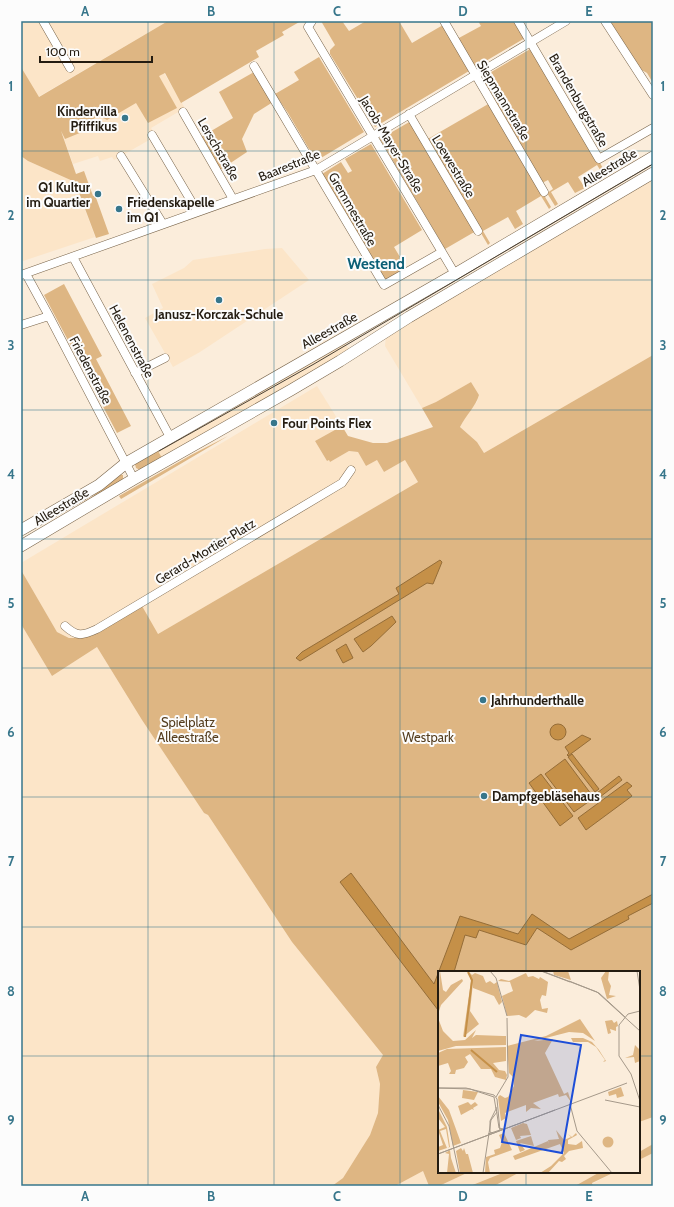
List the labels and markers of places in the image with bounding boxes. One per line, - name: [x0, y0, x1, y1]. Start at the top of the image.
- place label: Kindervilla Pfiffikus: [57, 103, 118, 134]
- marker: Kindervilla Pfiffikus: [120, 113, 130, 123]
- place label: Q1 Kultur im Quartier: [26, 179, 91, 210]
- marker: Q1 Kultur im Quartier: [93, 189, 103, 199]
- place label: Friedenskapelle im Q1: [127, 194, 215, 225]
- marker: Friedenskapelle im Q1: [114, 204, 124, 214]
- marker: Janusz-Korczak-Schule: [214, 295, 224, 305]
- place label: Janusz-Korczak-Schule: [154, 306, 283, 322]
- place label: Four Points Flex: [282, 415, 372, 431]
- marker: Four Points Flex: [269, 418, 279, 428]
- place label: Jahrhunderthalle: [490, 692, 584, 708]
- marker: Jahrhunderthalle: [478, 695, 488, 705]
- place label: Dampfgebläsehaus: [492, 788, 600, 804]
- marker: Dampfgebläsehaus: [479, 791, 489, 801]

